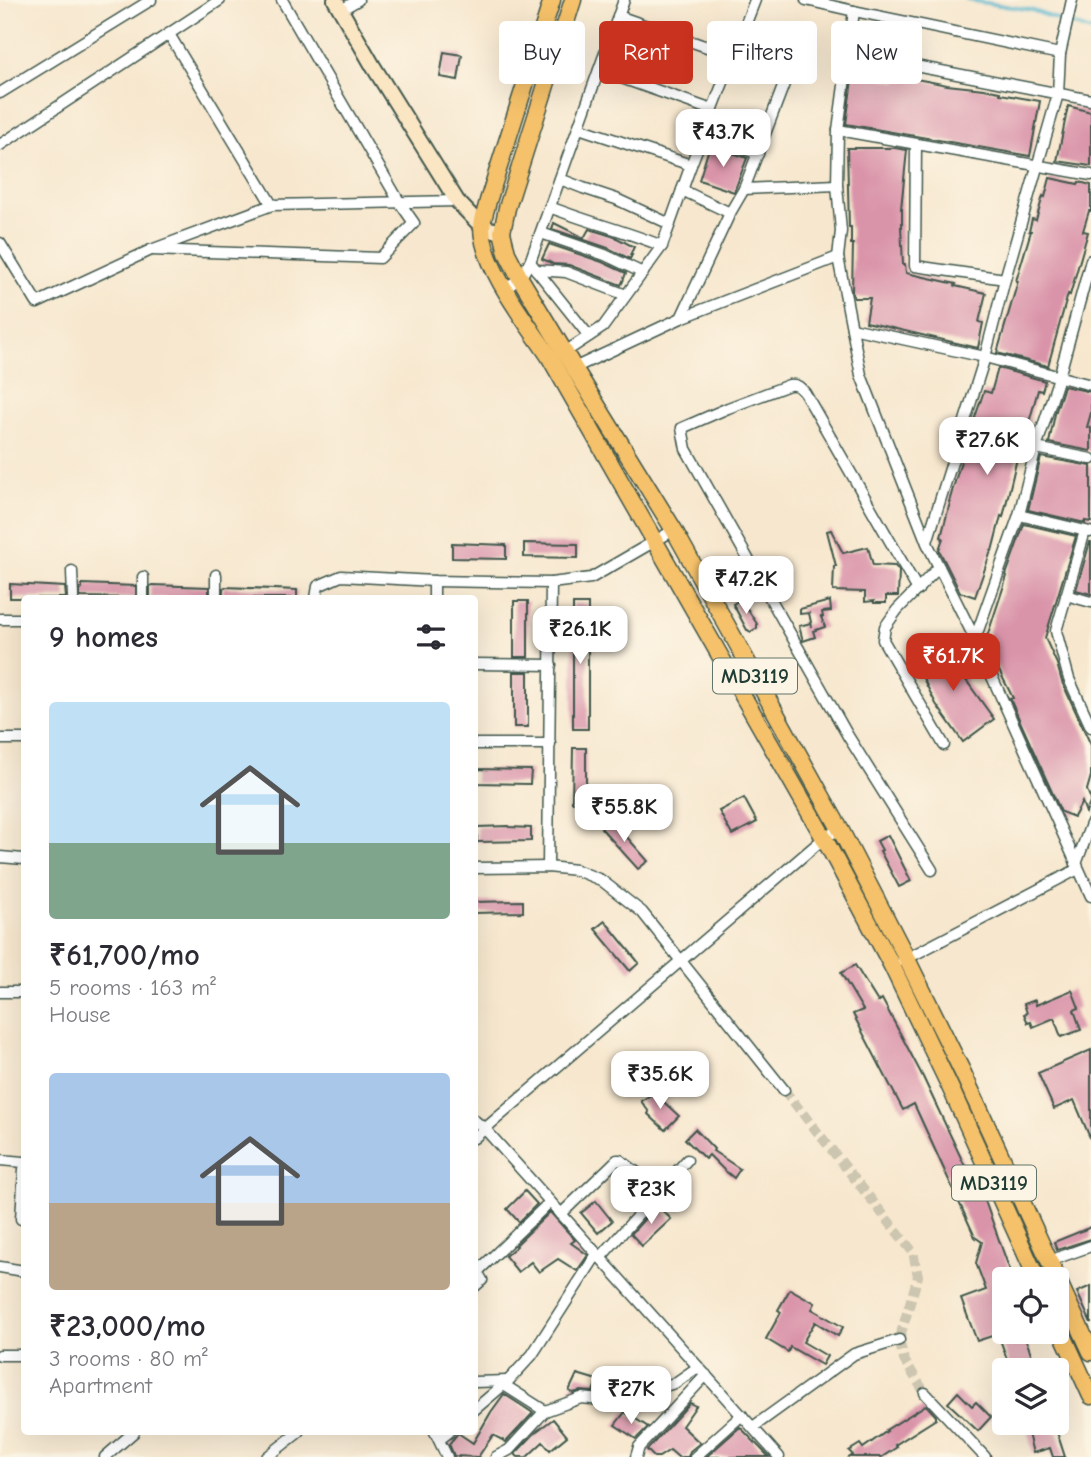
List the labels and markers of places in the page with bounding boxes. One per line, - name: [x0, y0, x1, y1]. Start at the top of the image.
- pin: ₹43.7K: [666, 110, 780, 169]
- pin: ₹27.6K: [930, 418, 1044, 477]
- pin: ₹47.2K: [689, 556, 803, 616]
- pin: ₹26.1K: [523, 606, 637, 666]
- pin: ₹61.7K: [896, 634, 1010, 693]
- pin: ₹55.8K: [567, 784, 681, 844]
- pin: ₹35.6K: [603, 1052, 717, 1111]
- pin: ₹23K: [610, 1166, 692, 1226]
- pin: ₹27K: [590, 1366, 672, 1426]

